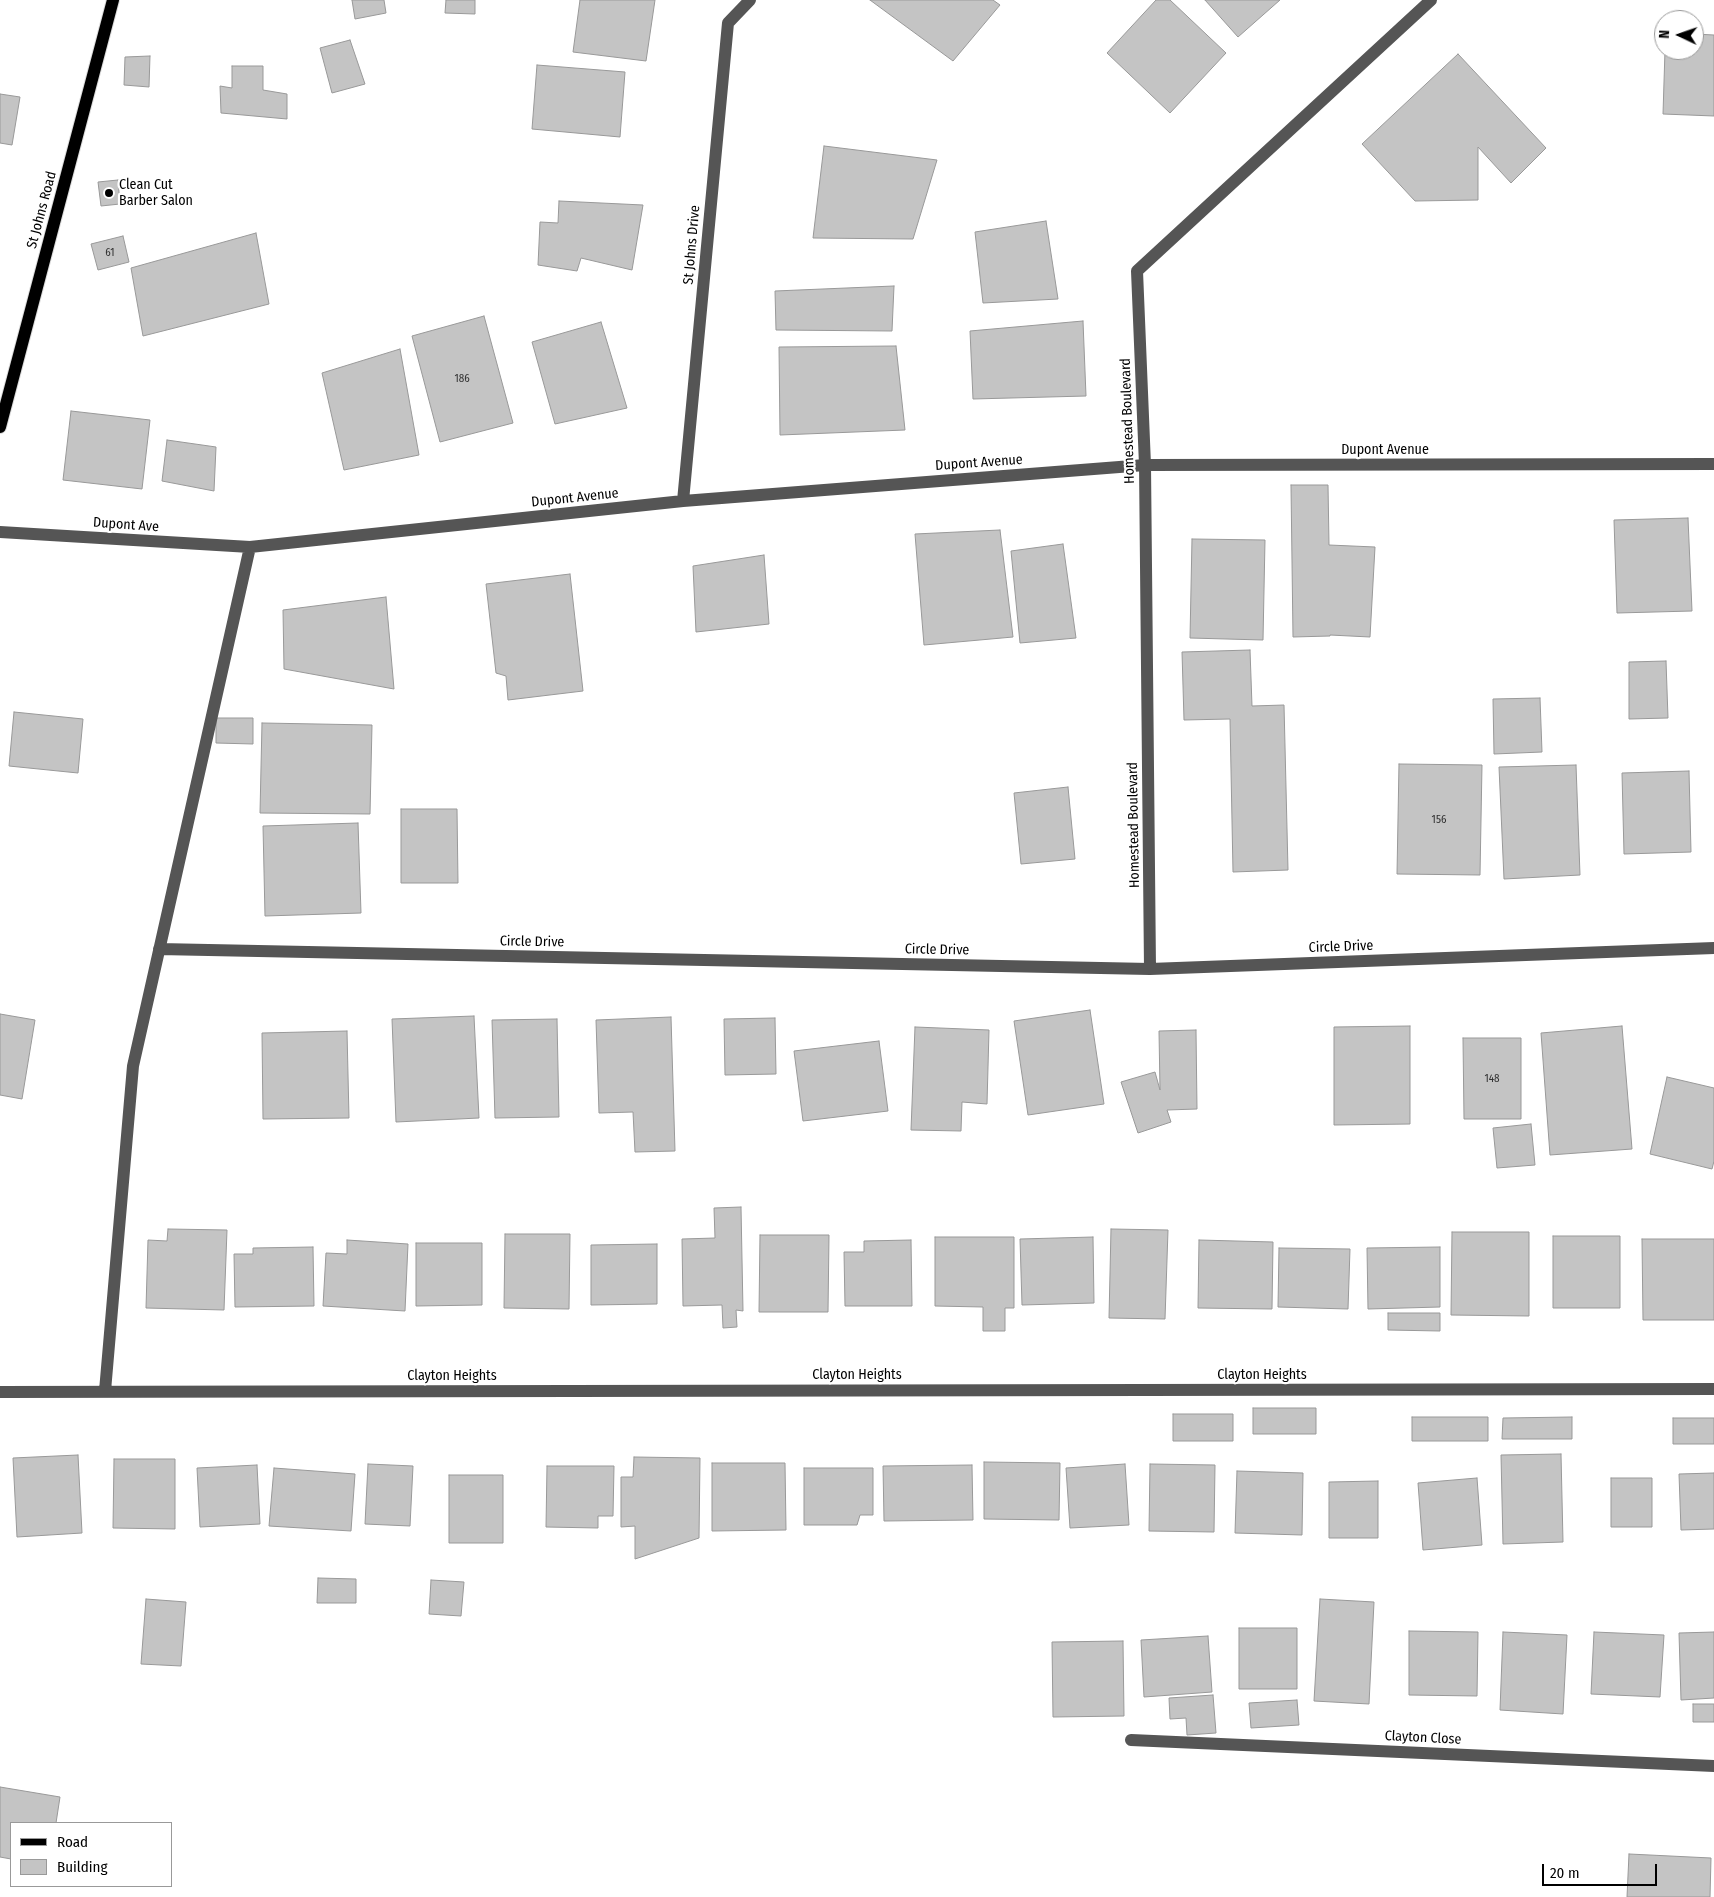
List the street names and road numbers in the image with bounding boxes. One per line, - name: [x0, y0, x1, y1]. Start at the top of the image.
- street label: St Johns Road: [24, 170, 60, 250]
- street label: St Johns Drive: [680, 205, 704, 285]
- street label: Homestead Boulevard: [1117, 358, 1139, 484]
- street label: Dupont Avenue: [1341, 442, 1429, 458]
- street label: Dupont Avenue: [935, 452, 1023, 474]
- street label: Dupont Avenue: [531, 485, 619, 511]
- street label: Dupont Ave: [93, 514, 159, 536]
- street label: Homestead Boulevard: [1125, 762, 1143, 888]
- street label: Circle Drive: [500, 933, 564, 951]
- street label: Circle Drive: [1308, 937, 1374, 957]
- street label: Circle Drive: [905, 941, 969, 959]
- street label: Clayton Heights: [812, 1367, 902, 1383]
- street label: Clayton Heights: [1217, 1367, 1307, 1383]
- street label: Clayton Heights: [407, 1368, 497, 1384]
- street label: Clayton Close: [1384, 1728, 1462, 1748]

